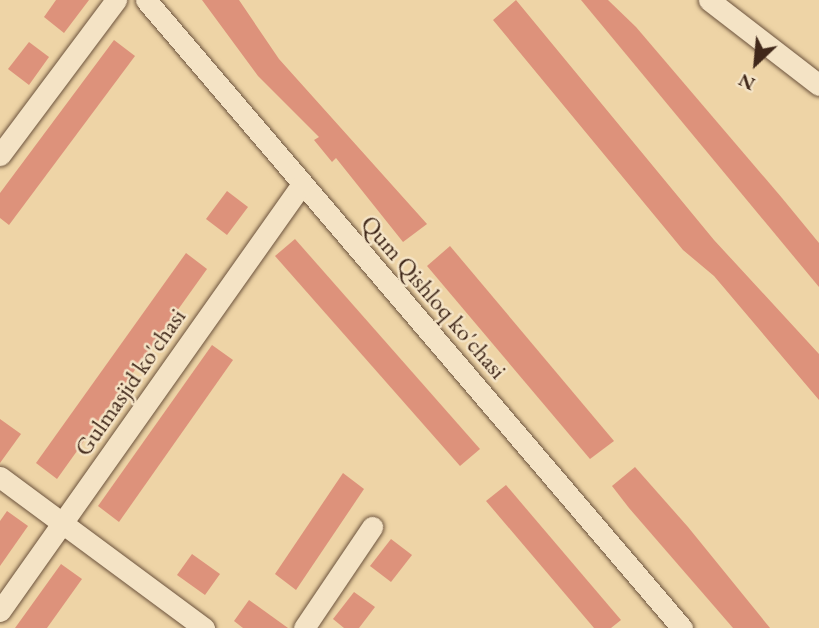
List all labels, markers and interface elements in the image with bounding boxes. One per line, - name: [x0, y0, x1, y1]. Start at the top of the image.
- north arrow: [721, 28, 791, 98]
- text: N: [734, 68, 759, 97]
- street label: Qum Qishloq ko'chasi: [355, 209, 513, 385]
- street label: Gulmasjid ko'chasi: [68, 303, 192, 461]

